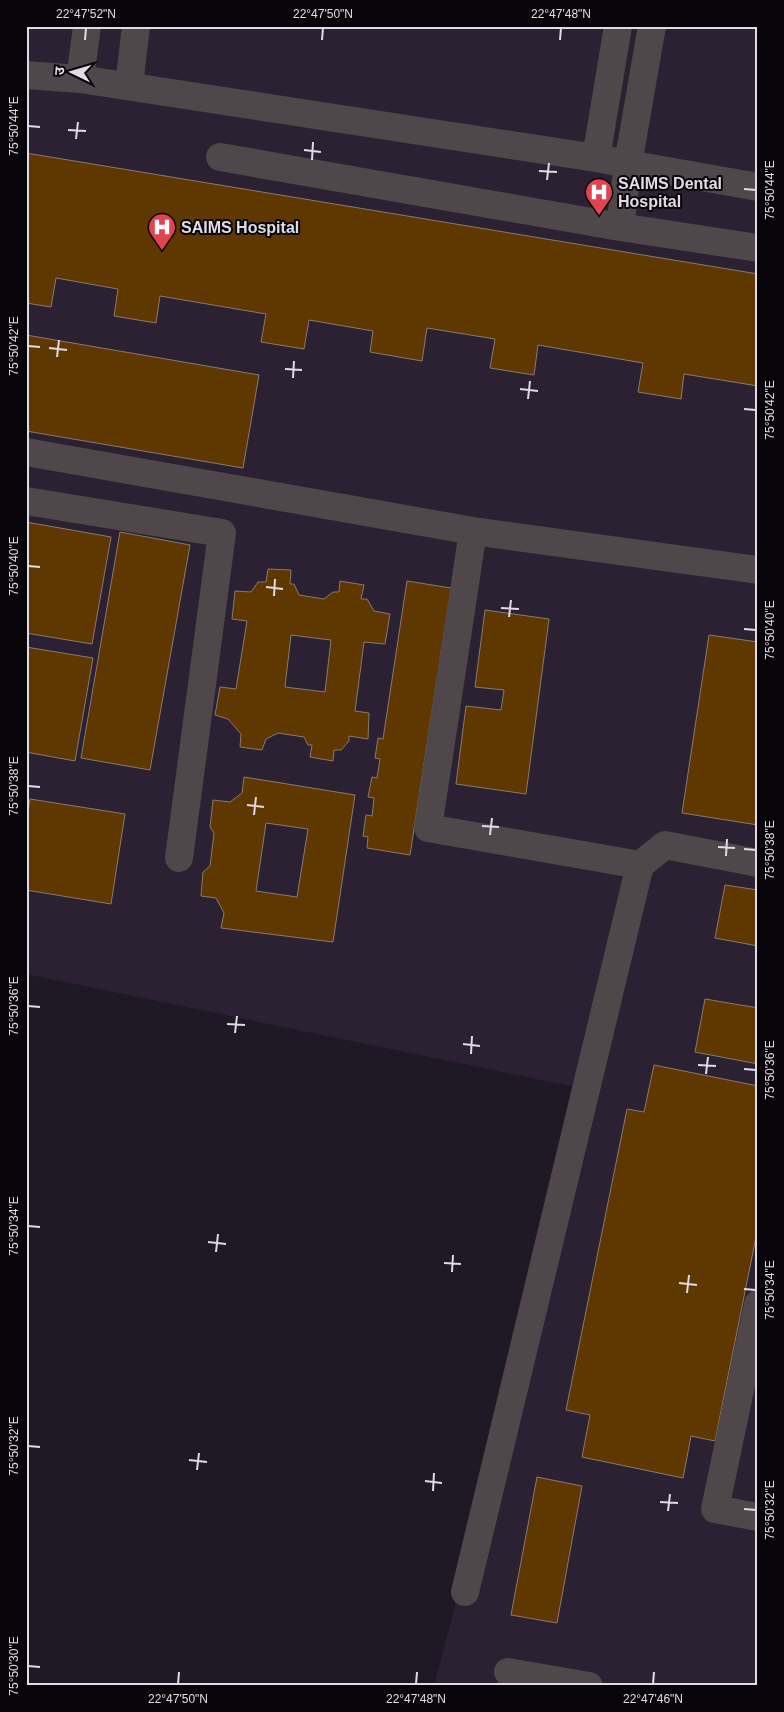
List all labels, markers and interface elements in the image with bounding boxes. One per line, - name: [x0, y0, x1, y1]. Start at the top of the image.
- text: 22°47'52"N: [56, 7, 116, 21]
- text: 22°47'50"N: [293, 7, 353, 21]
- text: 22°47'48"N: [531, 7, 591, 21]
- north arrow: [48, 48, 98, 98]
- text: उ: [51, 65, 67, 76]
- text: 75°50'44"E: [7, 96, 21, 156]
- text: 75°50'44"E: [763, 160, 777, 220]
- place label: SAIMS Dental Hospital: [618, 175, 722, 210]
- hospital icon: SAIMS Dental Hospital: [584, 177, 614, 216]
- hospital icon: SAIMS Hospital: [147, 212, 177, 251]
- place label: SAIMS Hospital: [181, 219, 299, 236]
- text: 75°50'42"E: [7, 316, 21, 376]
- text: 75°50'42"E: [763, 380, 777, 440]
- text: 75°50'40"E: [7, 536, 21, 596]
- text: 75°50'40"E: [763, 600, 777, 660]
- text: 75°50'38"E: [7, 756, 21, 816]
- text: 75°50'38"E: [763, 820, 777, 880]
- text: 75°50'36"E: [7, 976, 21, 1036]
- text: 75°50'36"E: [763, 1040, 777, 1100]
- text: 75°50'34"E: [7, 1196, 21, 1256]
- text: 75°50'34"E: [763, 1260, 777, 1320]
- text: 75°50'32"E: [7, 1416, 21, 1476]
- text: 75°50'32"E: [763, 1480, 777, 1540]
- text: 75°50'30"E: [7, 1636, 21, 1696]
- text: 22°47'50"N: [148, 1692, 208, 1706]
- text: 22°47'48"N: [386, 1692, 446, 1706]
- text: 22°47'46"N: [623, 1692, 683, 1706]

